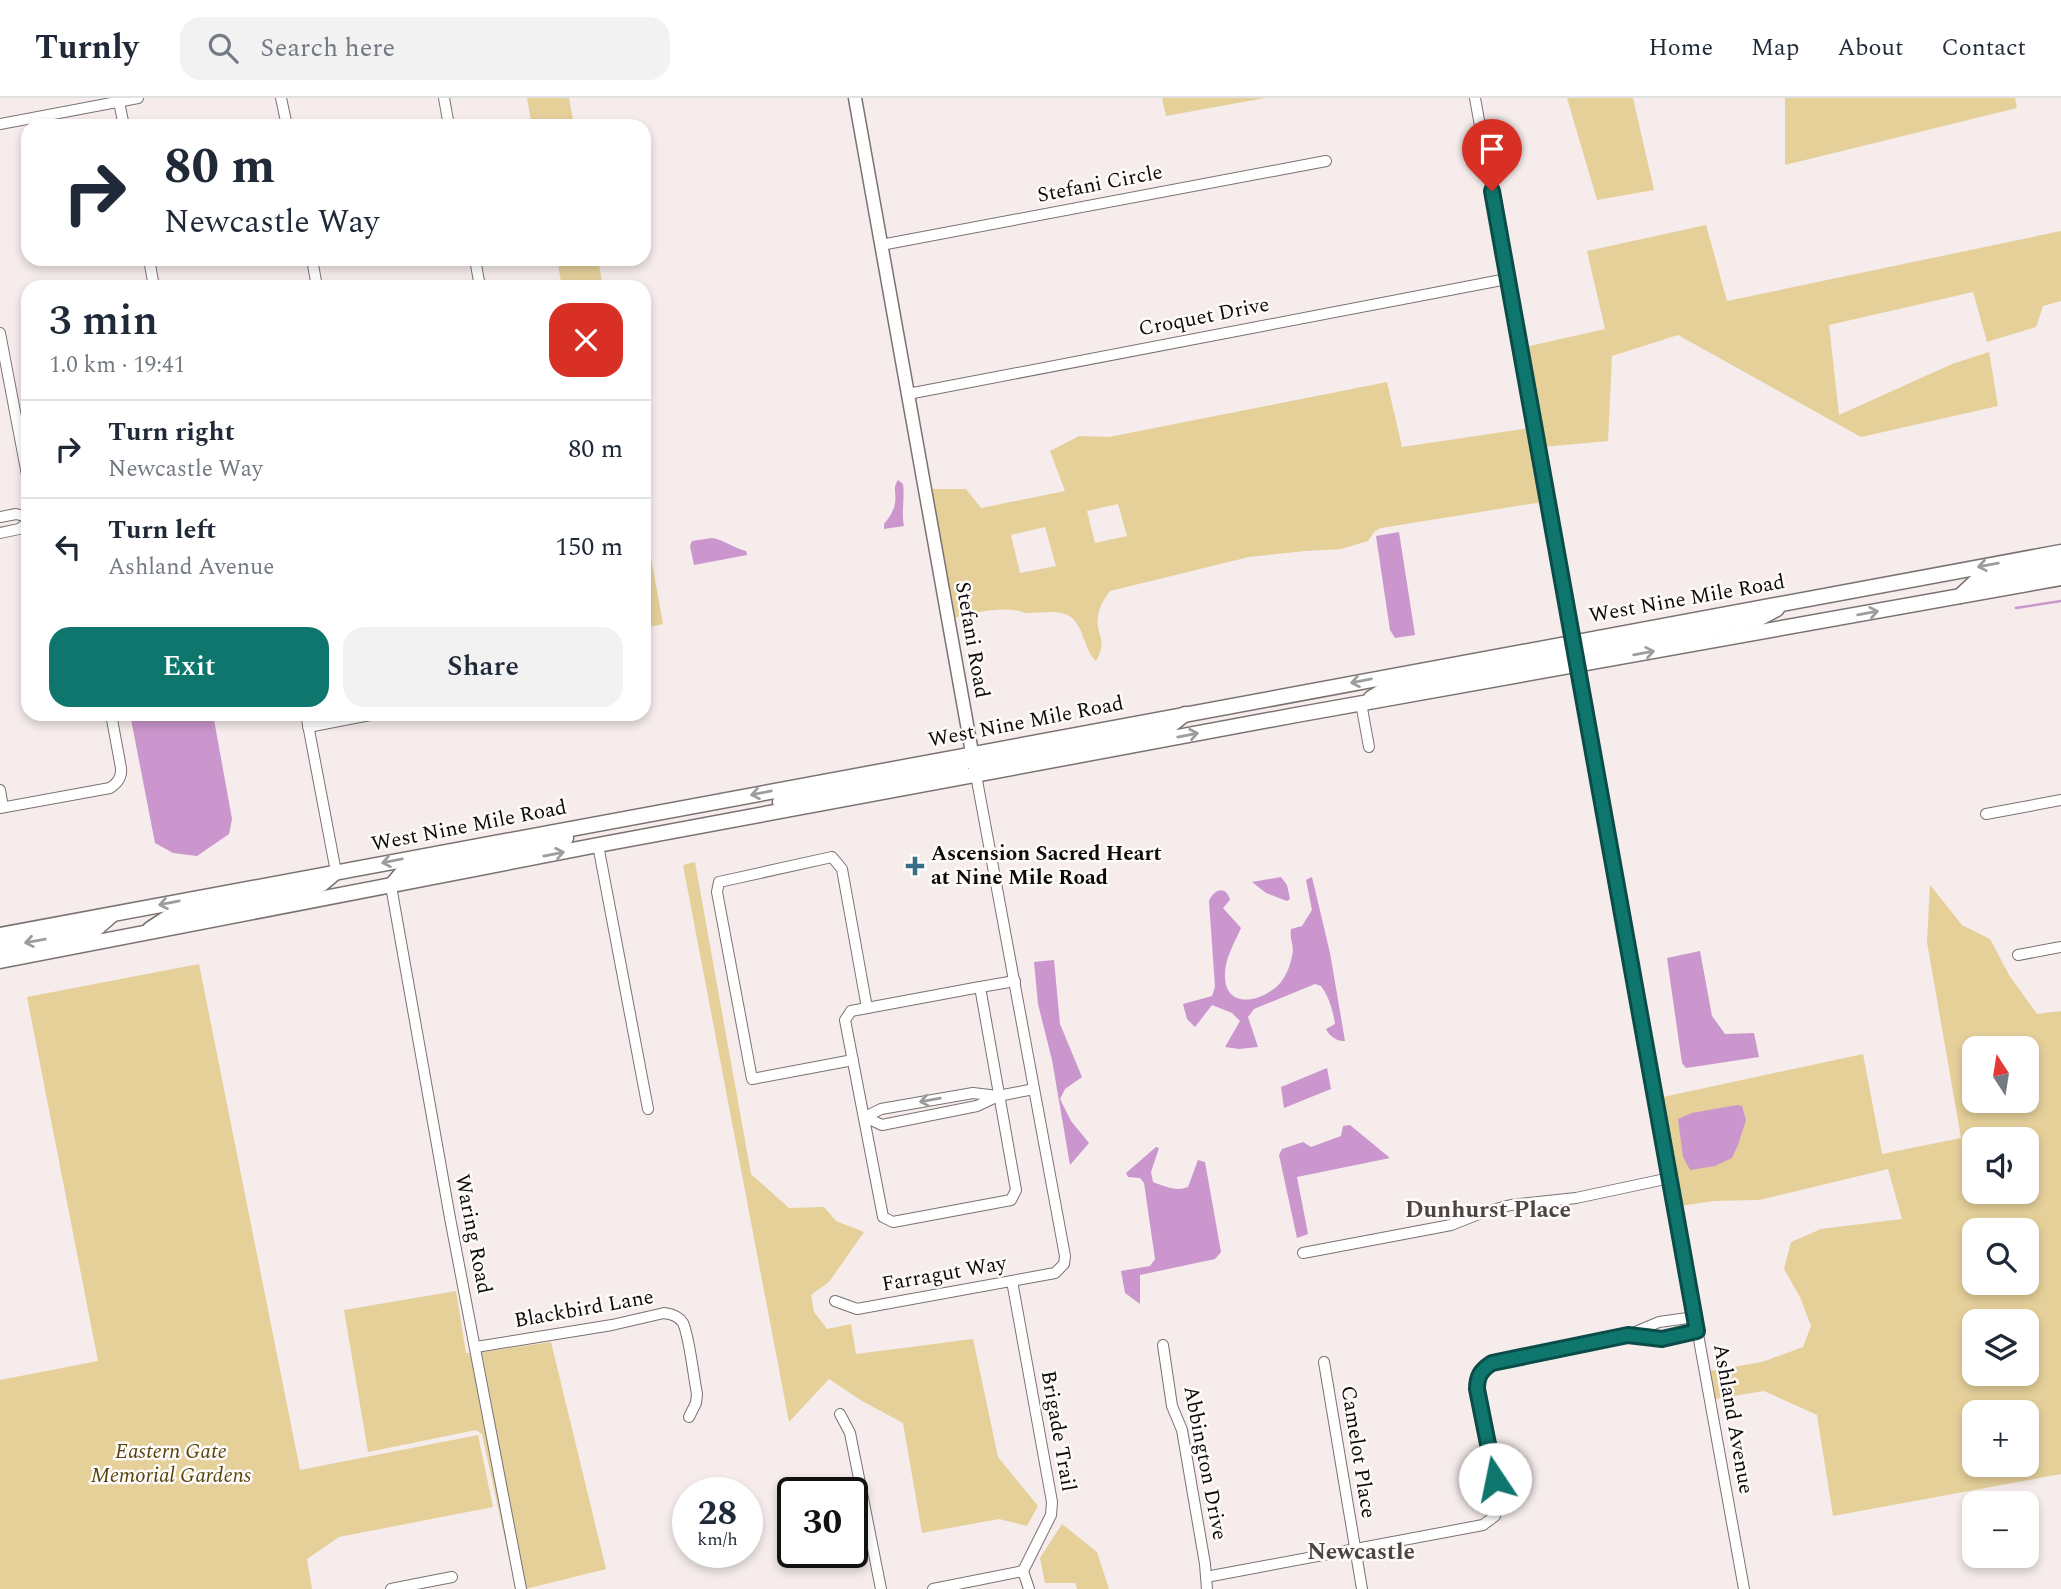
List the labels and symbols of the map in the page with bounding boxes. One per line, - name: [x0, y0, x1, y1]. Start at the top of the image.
- pin: [1462, 119, 1522, 191]
- street label: Stefani Circle: [1035, 156, 1165, 212]
- street label: Croquet Drive: [1136, 289, 1272, 345]
- one-way arrow: [1977, 559, 2000, 572]
- street label: West Nine Mile Road: [1586, 566, 1788, 632]
- street label: Stefani Road: [946, 579, 998, 701]
- one-way arrow: [1856, 606, 1879, 619]
- one-way arrow: [1632, 646, 1655, 659]
- one-way arrow: [1350, 675, 1373, 688]
- street label: West Nine Mile Road: [926, 687, 1126, 757]
- one-way arrow: [1176, 728, 1199, 742]
- one-way arrow: [750, 786, 773, 800]
- street label: West Nine Mile Road: [369, 791, 569, 861]
- place label: Ascension Sacred Heart at Nine Mile Road: [931, 838, 1162, 894]
- one-way arrow: [542, 846, 565, 860]
- one-way arrow: [382, 855, 404, 869]
- marker: Ascension Sacred Heart at Nine Mile Road: [905, 856, 925, 876]
- one-way arrow: [158, 897, 181, 911]
- one-way arrow: [24, 935, 47, 949]
- north arrow: [1962, 1036, 2039, 1113]
- one-way arrow: [919, 1094, 942, 1107]
- street label: Waring Road: [446, 1171, 500, 1297]
- district label: Dunhurst Place: [1405, 1193, 1571, 1228]
- street label: Farragut Way: [879, 1247, 1010, 1301]
- street label: Blackbird Lane: [512, 1281, 656, 1337]
- street label: Ashland Avenue: [1704, 1341, 1762, 1497]
- street label: Brigade Trail: [1032, 1368, 1084, 1494]
- street label: Abbington Drive: [1174, 1383, 1236, 1543]
- street label: Camelot Place: [1332, 1383, 1384, 1521]
- park label: Eastern Gate Memorial Gardens: [91, 1436, 252, 1492]
- position arrow: [1458, 1442, 1532, 1516]
- speed limit sign: 30: [777, 1477, 868, 1568]
- district label: Newcastle: [1307, 1535, 1415, 1570]

